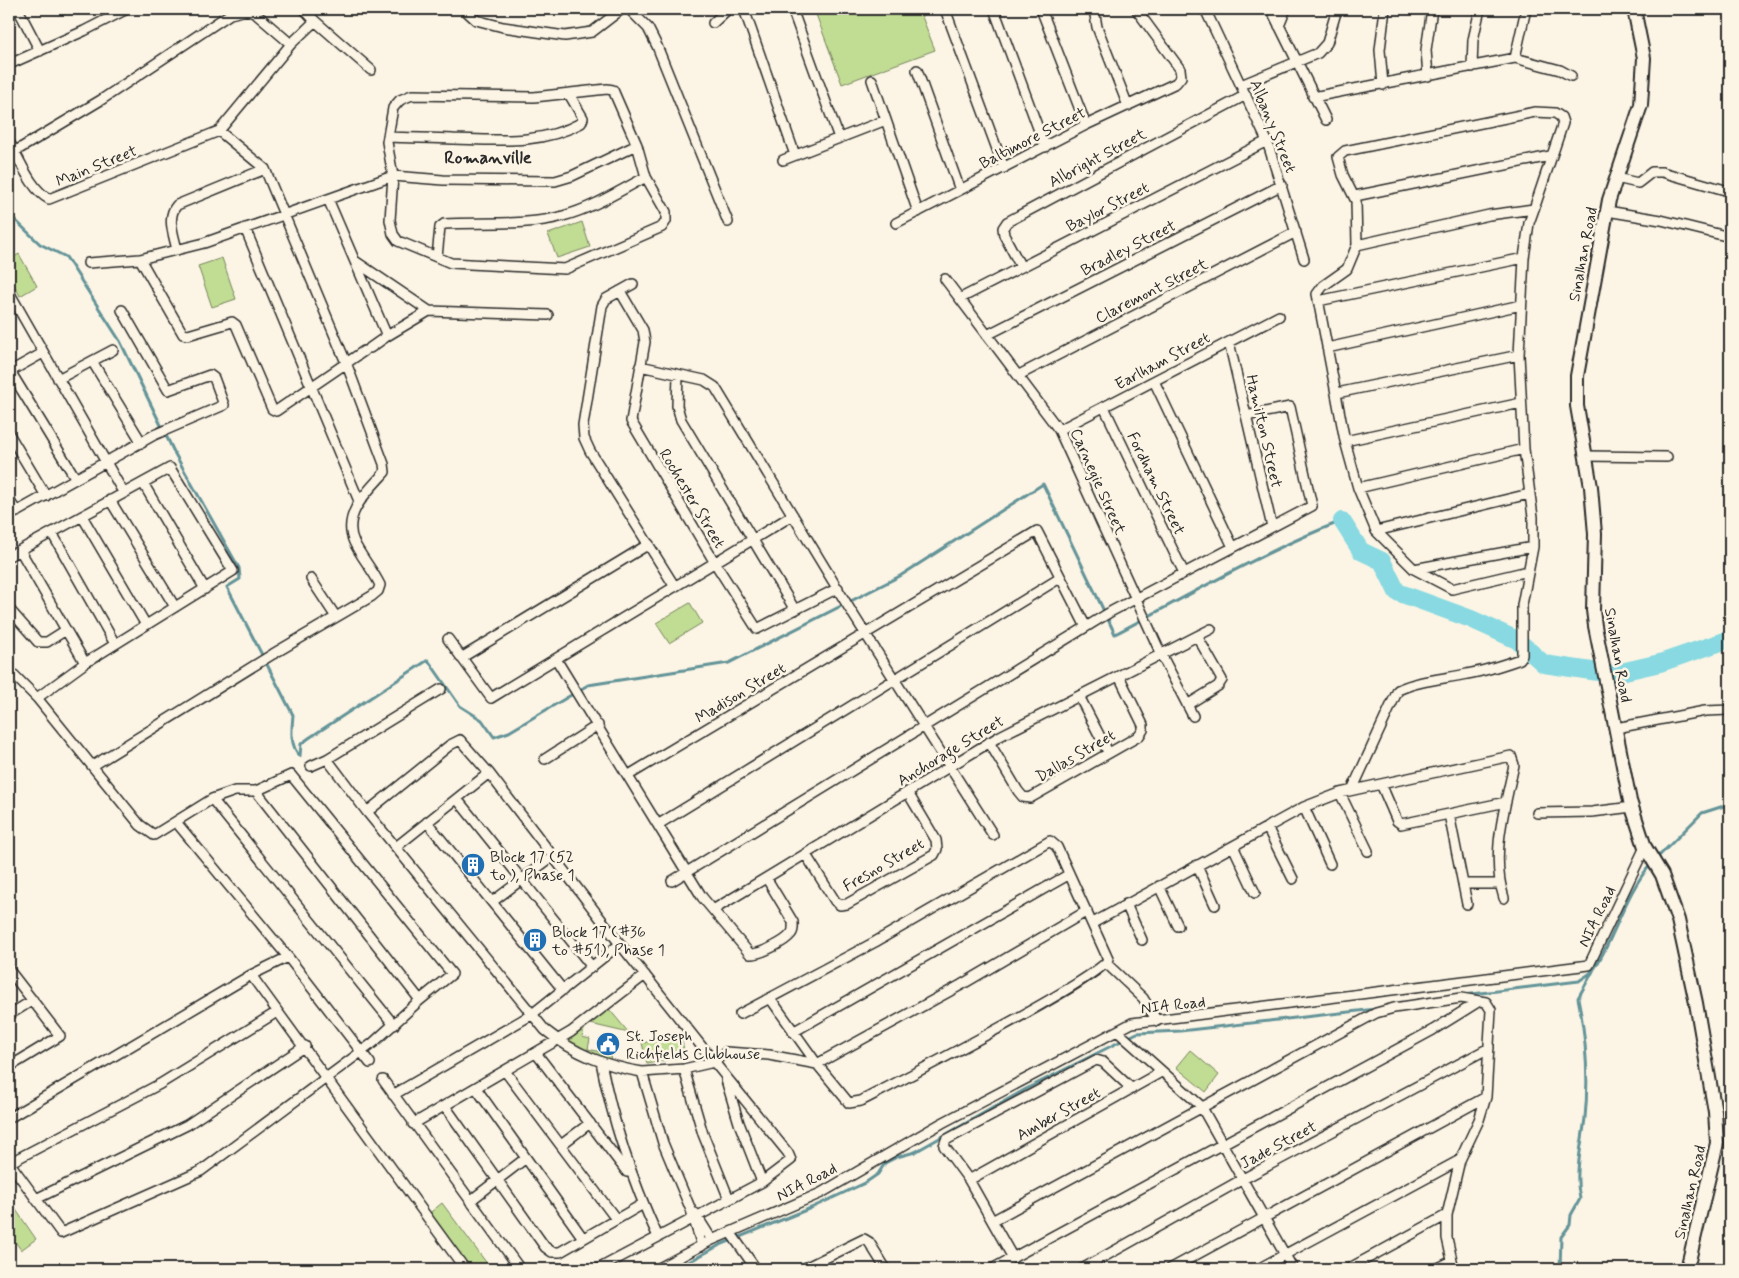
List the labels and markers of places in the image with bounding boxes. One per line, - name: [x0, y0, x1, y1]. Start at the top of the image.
- place label: Block 17 (52 to ), Phase 1: [489, 847, 575, 886]
- building icon: Block 17 (52 to ), Phase 1: [460, 852, 486, 878]
- place label: Block 17 (#36 to #51), Phase 1: [551, 922, 665, 961]
- building icon: Block 17 (#36 to #51), Phase 1: [522, 927, 548, 953]
- place label: St. Joseph Richfields Clubhouse: [626, 1026, 760, 1065]
- public building icon: St. Joseph Richfields Clubhouse: [595, 1031, 621, 1057]

